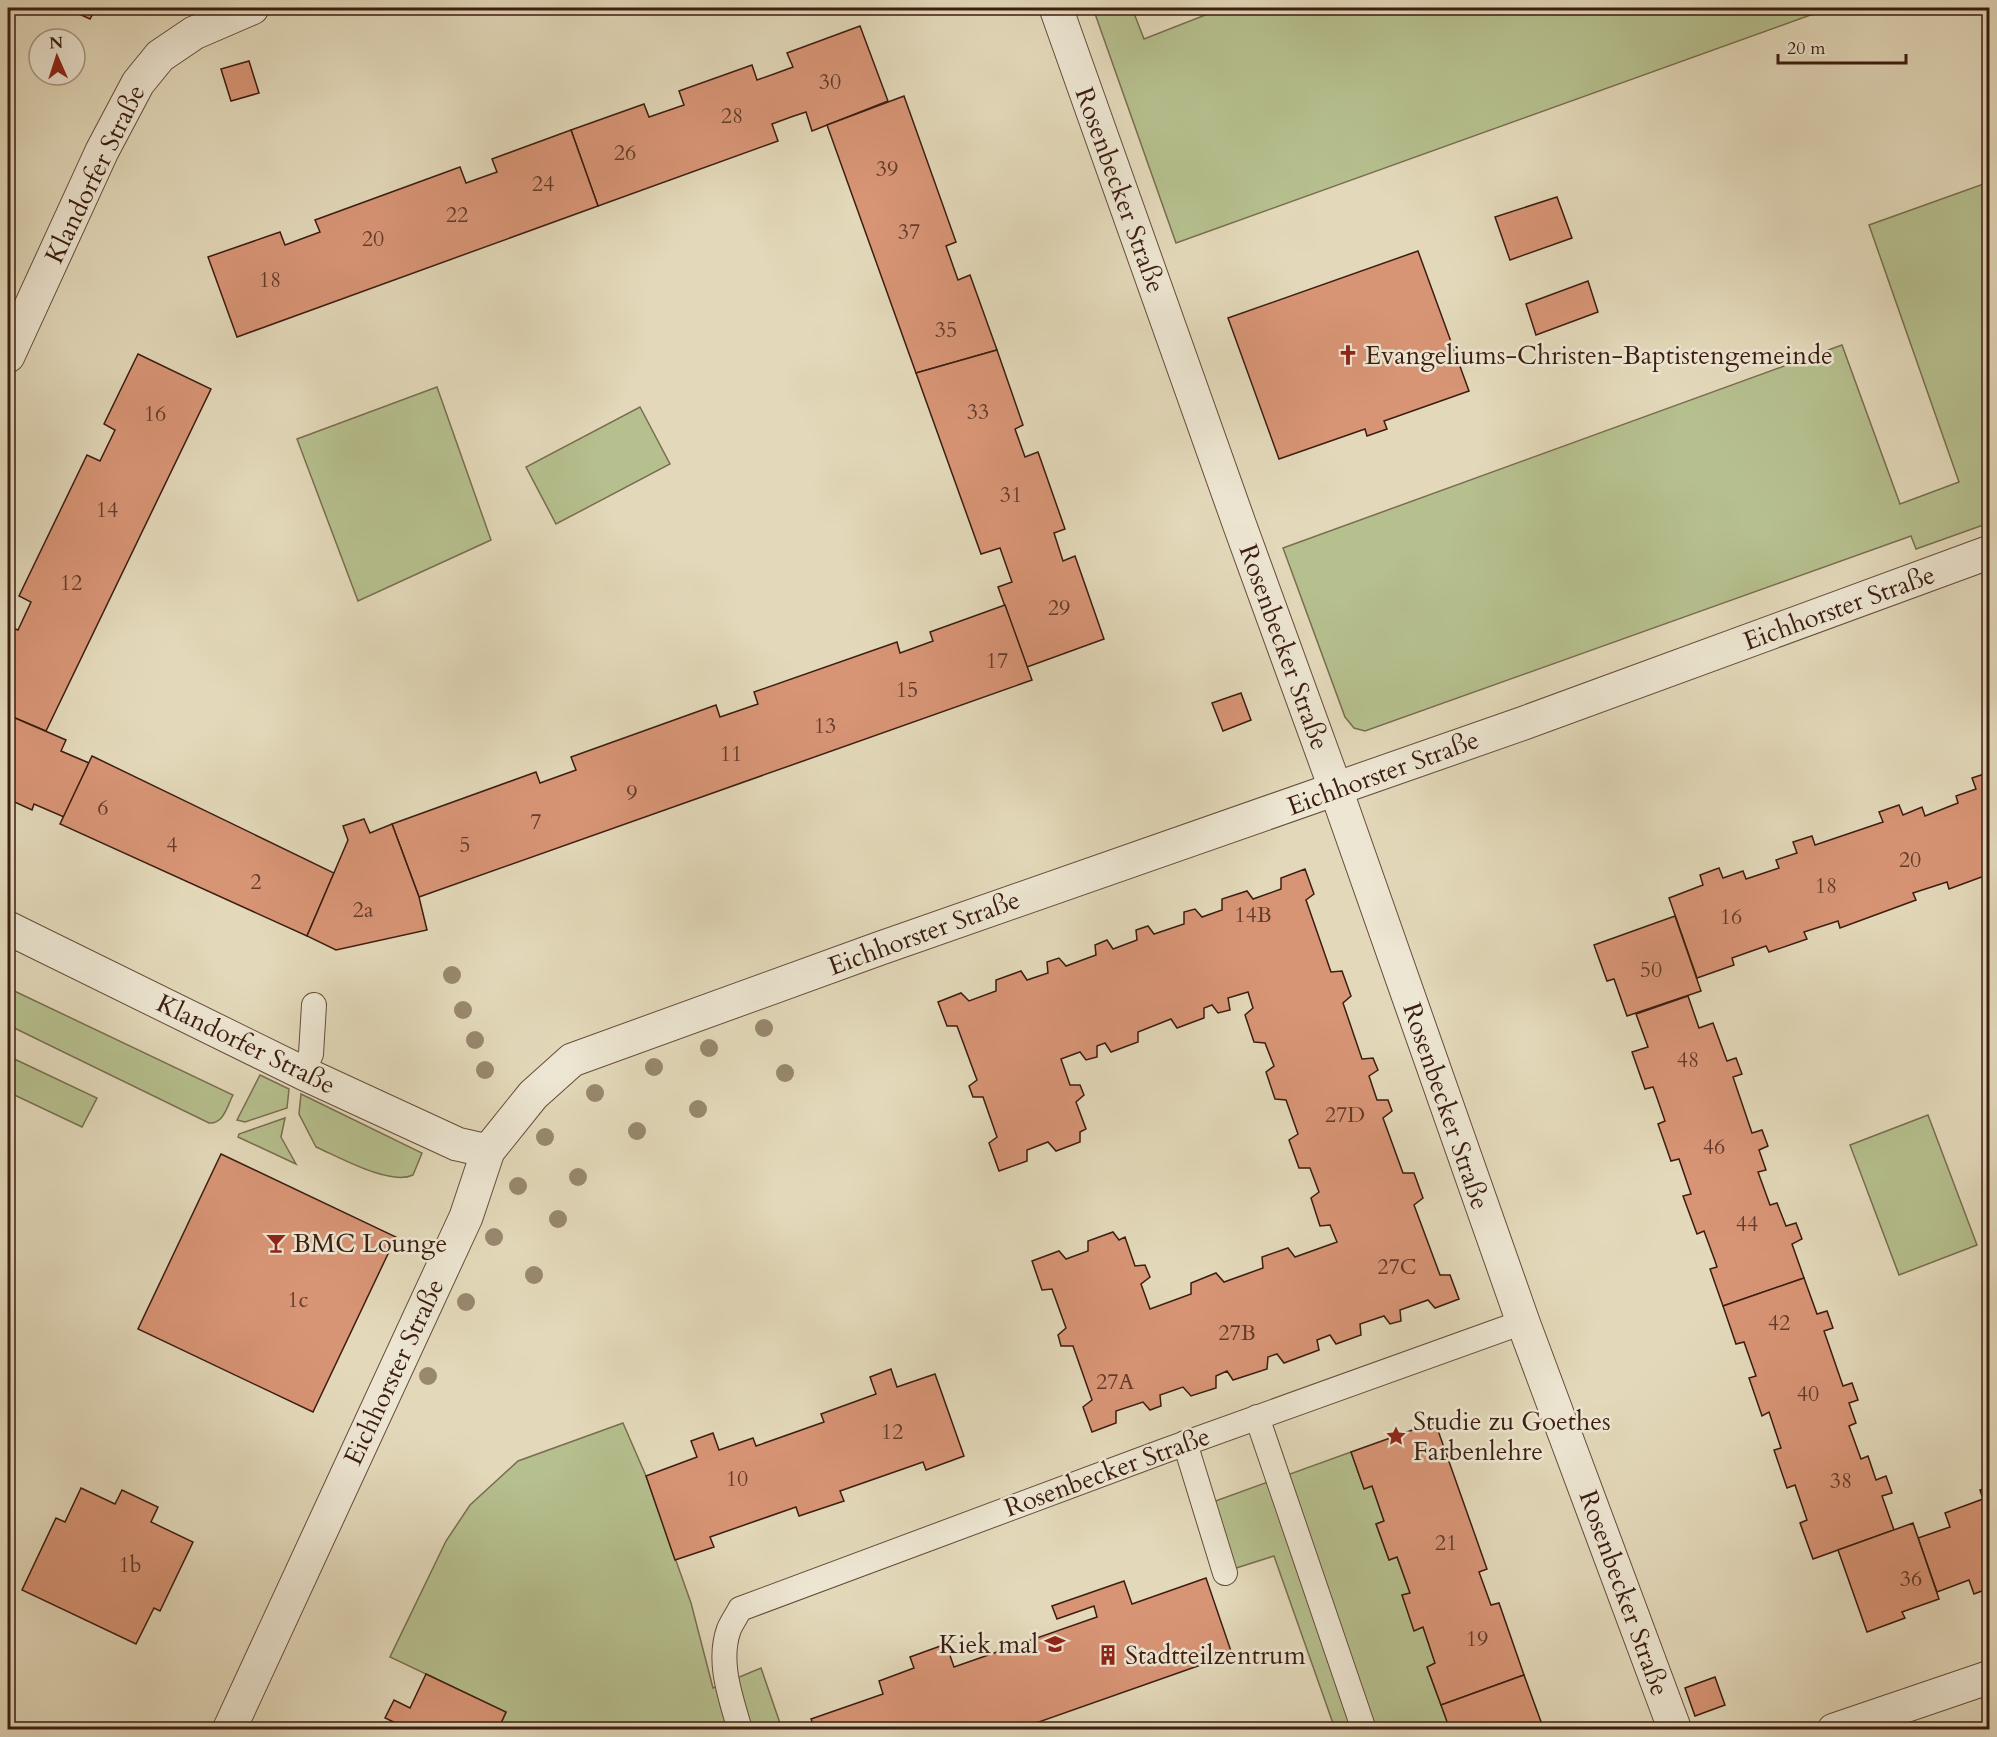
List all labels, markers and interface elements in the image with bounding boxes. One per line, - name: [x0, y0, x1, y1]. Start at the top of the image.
- north arrow: [27, 27, 87, 87]
- scale bar: [1778, 27, 1906, 65]
- text: N: [49, 32, 64, 54]
- text: 20 m: [1787, 36, 1826, 61]
- house number: 30: [819, 67, 841, 97]
- street label: Klandorfer Straße: [37, 79, 153, 269]
- street label: Rosenbecker Straße: [1067, 82, 1173, 298]
- house number: 28: [721, 101, 743, 131]
- house number: 26: [614, 138, 636, 168]
- house number: 39: [876, 154, 898, 184]
- house number: 24: [532, 169, 554, 199]
- house number: 22: [446, 200, 468, 230]
- house number: 37: [898, 217, 920, 247]
- house number: 20: [362, 224, 384, 254]
- house number: 18: [259, 265, 281, 295]
- house number: 35: [935, 315, 957, 345]
- place label: Evangeliums-Christen-Baptistengemeinde: [1365, 338, 1833, 373]
- church icon: Evangeliums-Christen-Baptistengemeinde: [1336, 343, 1360, 367]
- house number: 33: [967, 397, 989, 427]
- house number: 16: [144, 399, 166, 429]
- house number: 31: [1000, 480, 1022, 510]
- house number: 14: [96, 495, 118, 525]
- street label: Rosenbecker Straße: [1231, 539, 1337, 755]
- street label: Eichhorster Straße: [1738, 557, 1940, 659]
- house number: 12: [60, 568, 82, 598]
- house number: 29: [1048, 593, 1070, 623]
- house number: 17: [986, 646, 1008, 676]
- house number: 15: [896, 675, 918, 705]
- house number: 13: [814, 711, 836, 741]
- street label: Eichhorster Straße: [1282, 722, 1484, 824]
- house number: 11: [720, 739, 742, 769]
- house number: 9: [626, 778, 638, 808]
- house number: 6: [97, 793, 109, 823]
- house number: 7: [530, 807, 542, 837]
- house number: 4: [166, 830, 178, 860]
- house number: 5: [459, 830, 471, 860]
- house number: 20: [1899, 845, 1921, 875]
- house number: 2: [250, 867, 262, 897]
- house number: 18: [1815, 871, 1837, 901]
- street label: Eichhorster Straße: [823, 882, 1025, 984]
- house number: 2a: [353, 895, 374, 925]
- house number: 14B: [1234, 900, 1272, 930]
- house number: 16: [1720, 902, 1742, 932]
- house number: 50: [1640, 955, 1662, 985]
- street label: Klandorfer Straße: [151, 986, 341, 1102]
- street label: Rosenbecker Straße: [1394, 998, 1498, 1214]
- house number: 48: [1677, 1045, 1699, 1075]
- house number: 27D: [1325, 1100, 1365, 1130]
- house number: 46: [1703, 1132, 1725, 1162]
- house number: 44: [1736, 1209, 1758, 1239]
- place label: BMC Lounge: [293, 1226, 447, 1261]
- bar icon: BMC Lounge: [264, 1231, 288, 1255]
- house number: 27C: [1377, 1252, 1417, 1282]
- street label: Eichhorster Straße: [336, 1273, 452, 1471]
- house number: 1c: [287, 1285, 309, 1315]
- house number: 42: [1768, 1308, 1790, 1338]
- house number: 27B: [1218, 1318, 1256, 1348]
- house number: 27A: [1096, 1367, 1134, 1397]
- house number: 40: [1797, 1379, 1819, 1409]
- place label: Studie zu Goethes Farbenlehre: [1413, 1404, 1611, 1469]
- house number: 12: [881, 1417, 903, 1447]
- street label: Rosenbecker Straße: [999, 1419, 1215, 1525]
- place icon: Studie zu Goethes Farbenlehre: [1384, 1424, 1408, 1448]
- house number: 10: [726, 1464, 748, 1494]
- house number: 38: [1830, 1466, 1852, 1496]
- street label: Rosenbecker Straße: [1571, 1485, 1677, 1701]
- house number: 21: [1435, 1528, 1457, 1558]
- house number: 1b: [118, 1550, 142, 1580]
- house number: 36: [1900, 1564, 1922, 1594]
- house number: 19: [1466, 1624, 1488, 1654]
- place label: Kiek mal: [939, 1627, 1038, 1662]
- school or university icon: Kiek mal: [1043, 1632, 1067, 1656]
- place label: Stadtteilzentrum: [1125, 1638, 1306, 1673]
- building icon: Stadtteilzentrum: [1096, 1643, 1120, 1667]

